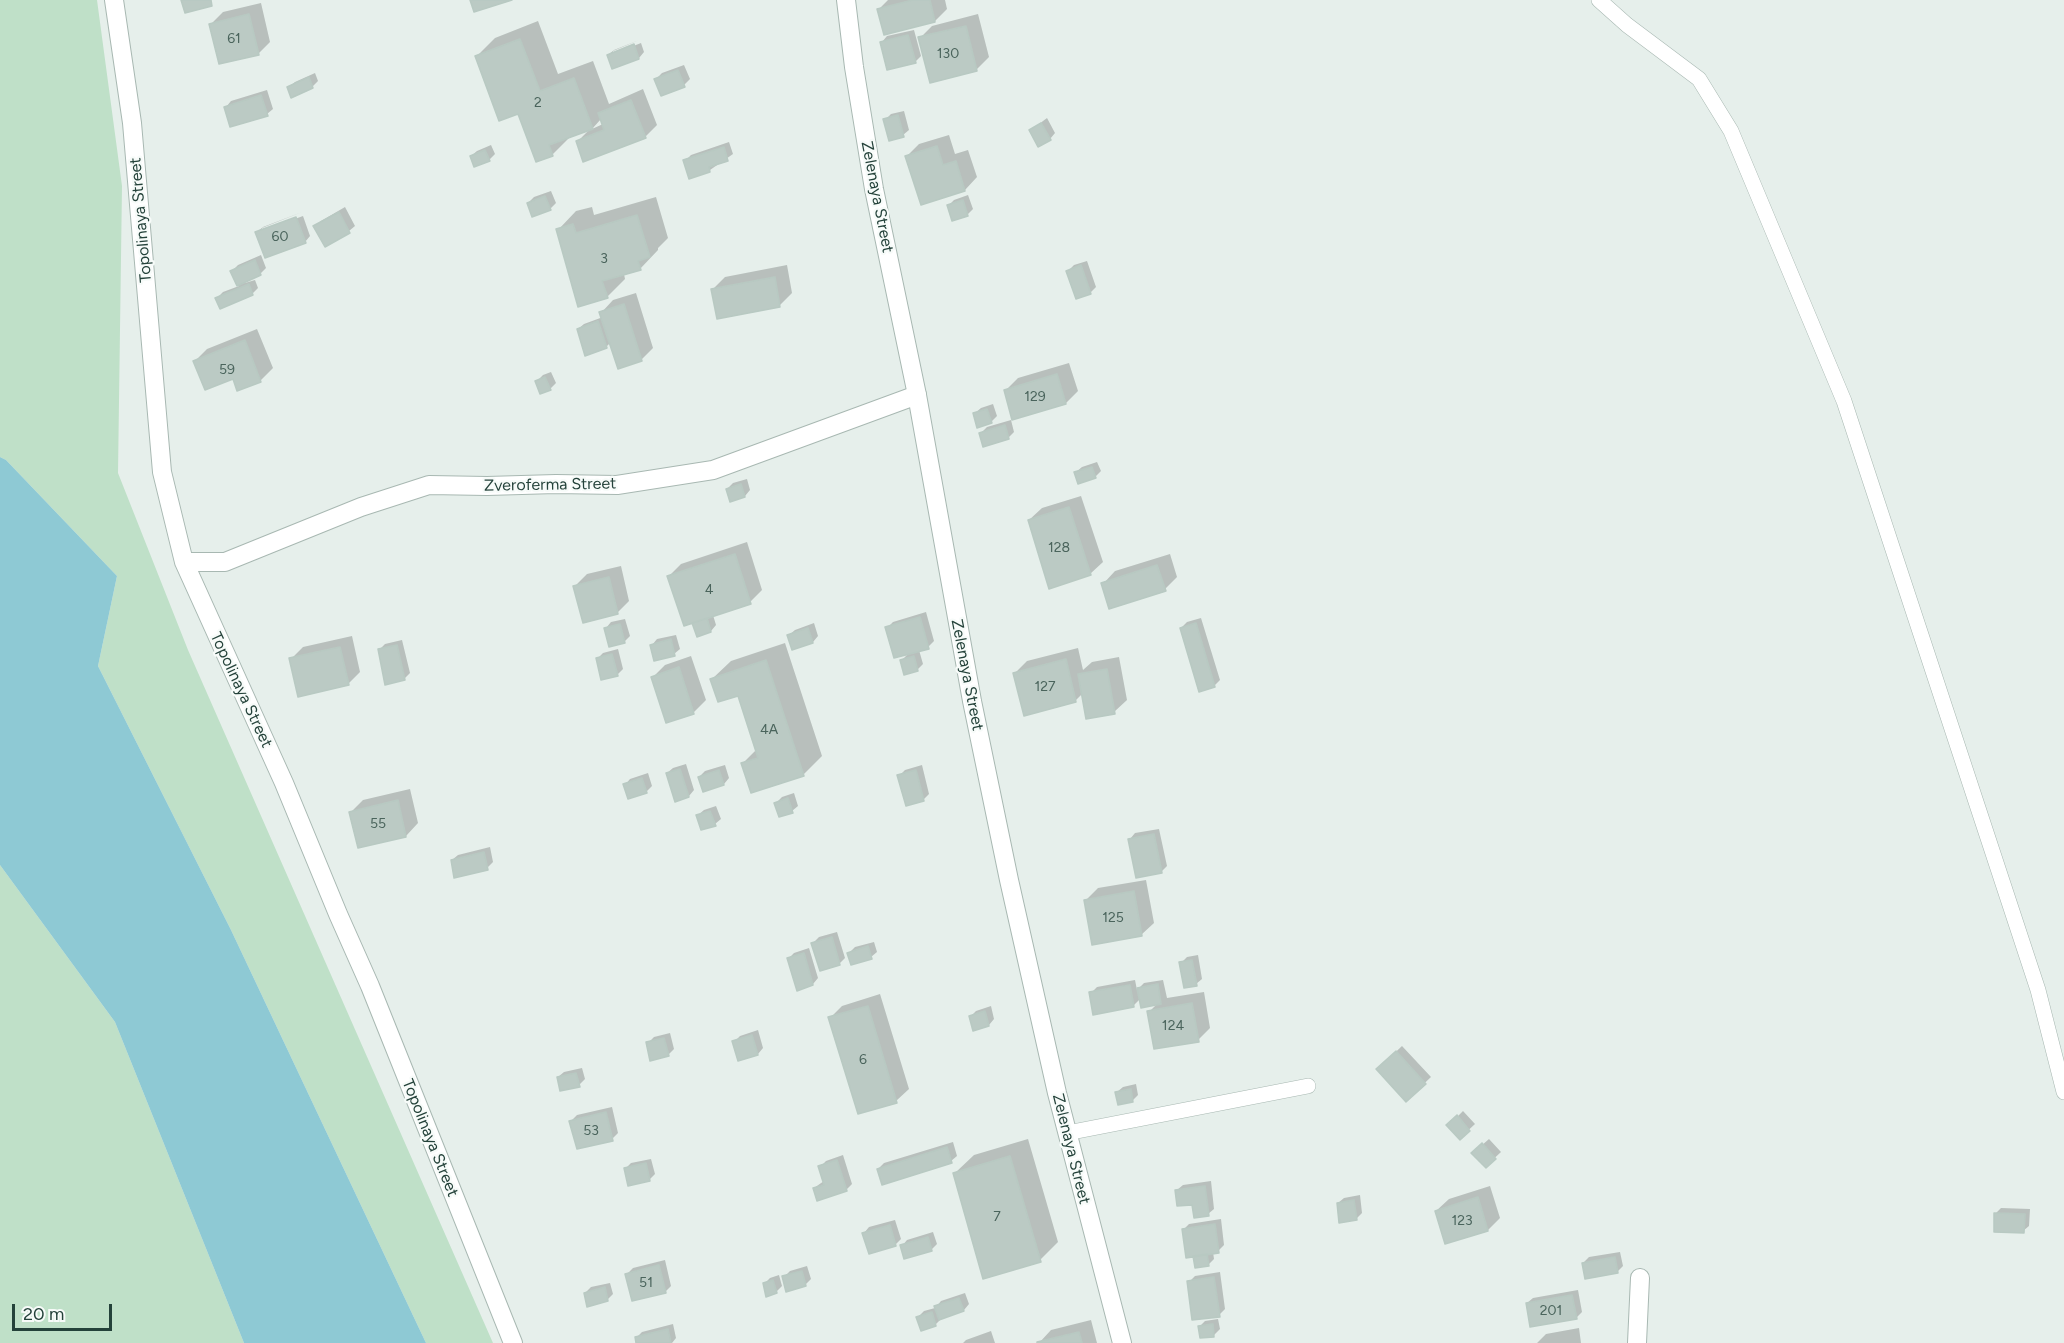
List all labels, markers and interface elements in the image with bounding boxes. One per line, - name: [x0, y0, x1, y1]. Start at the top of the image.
- house number: 61: [227, 31, 241, 47]
- house number: 130: [937, 46, 959, 62]
- house number: 2: [534, 95, 542, 111]
- street label: Zelenaya Street: [857, 140, 897, 254]
- street label: Topolinaya Street: [126, 157, 156, 283]
- house number: 60: [272, 229, 288, 245]
- house number: 3: [600, 251, 608, 267]
- house number: 59: [219, 362, 235, 378]
- house number: 129: [1024, 389, 1046, 405]
- street label: Zveroferma Street: [484, 474, 616, 496]
- house number: 128: [1048, 540, 1070, 556]
- house number: 4: [705, 582, 713, 598]
- street label: Zelenaya Street: [947, 618, 987, 732]
- street label: Topolinaya Street: [206, 629, 276, 751]
- house number: 127: [1034, 679, 1056, 695]
- house number: 4А: [760, 722, 778, 738]
- house number: 55: [370, 816, 386, 832]
- house number: 125: [1102, 910, 1124, 926]
- house number: 124: [1162, 1018, 1184, 1034]
- house number: 6: [859, 1052, 867, 1068]
- street label: Topolinaya Street: [398, 1076, 462, 1200]
- street label: Zelenaya Street: [1048, 1092, 1094, 1206]
- house number: 53: [583, 1123, 599, 1139]
- house number: 7: [993, 1209, 1001, 1225]
- house number: 123: [1451, 1213, 1473, 1229]
- house number: 51: [639, 1275, 653, 1291]
- scale bar: [15, 1292, 116, 1330]
- text: 20 m: [23, 1303, 64, 1325]
- house number: 201: [1540, 1303, 1562, 1319]

